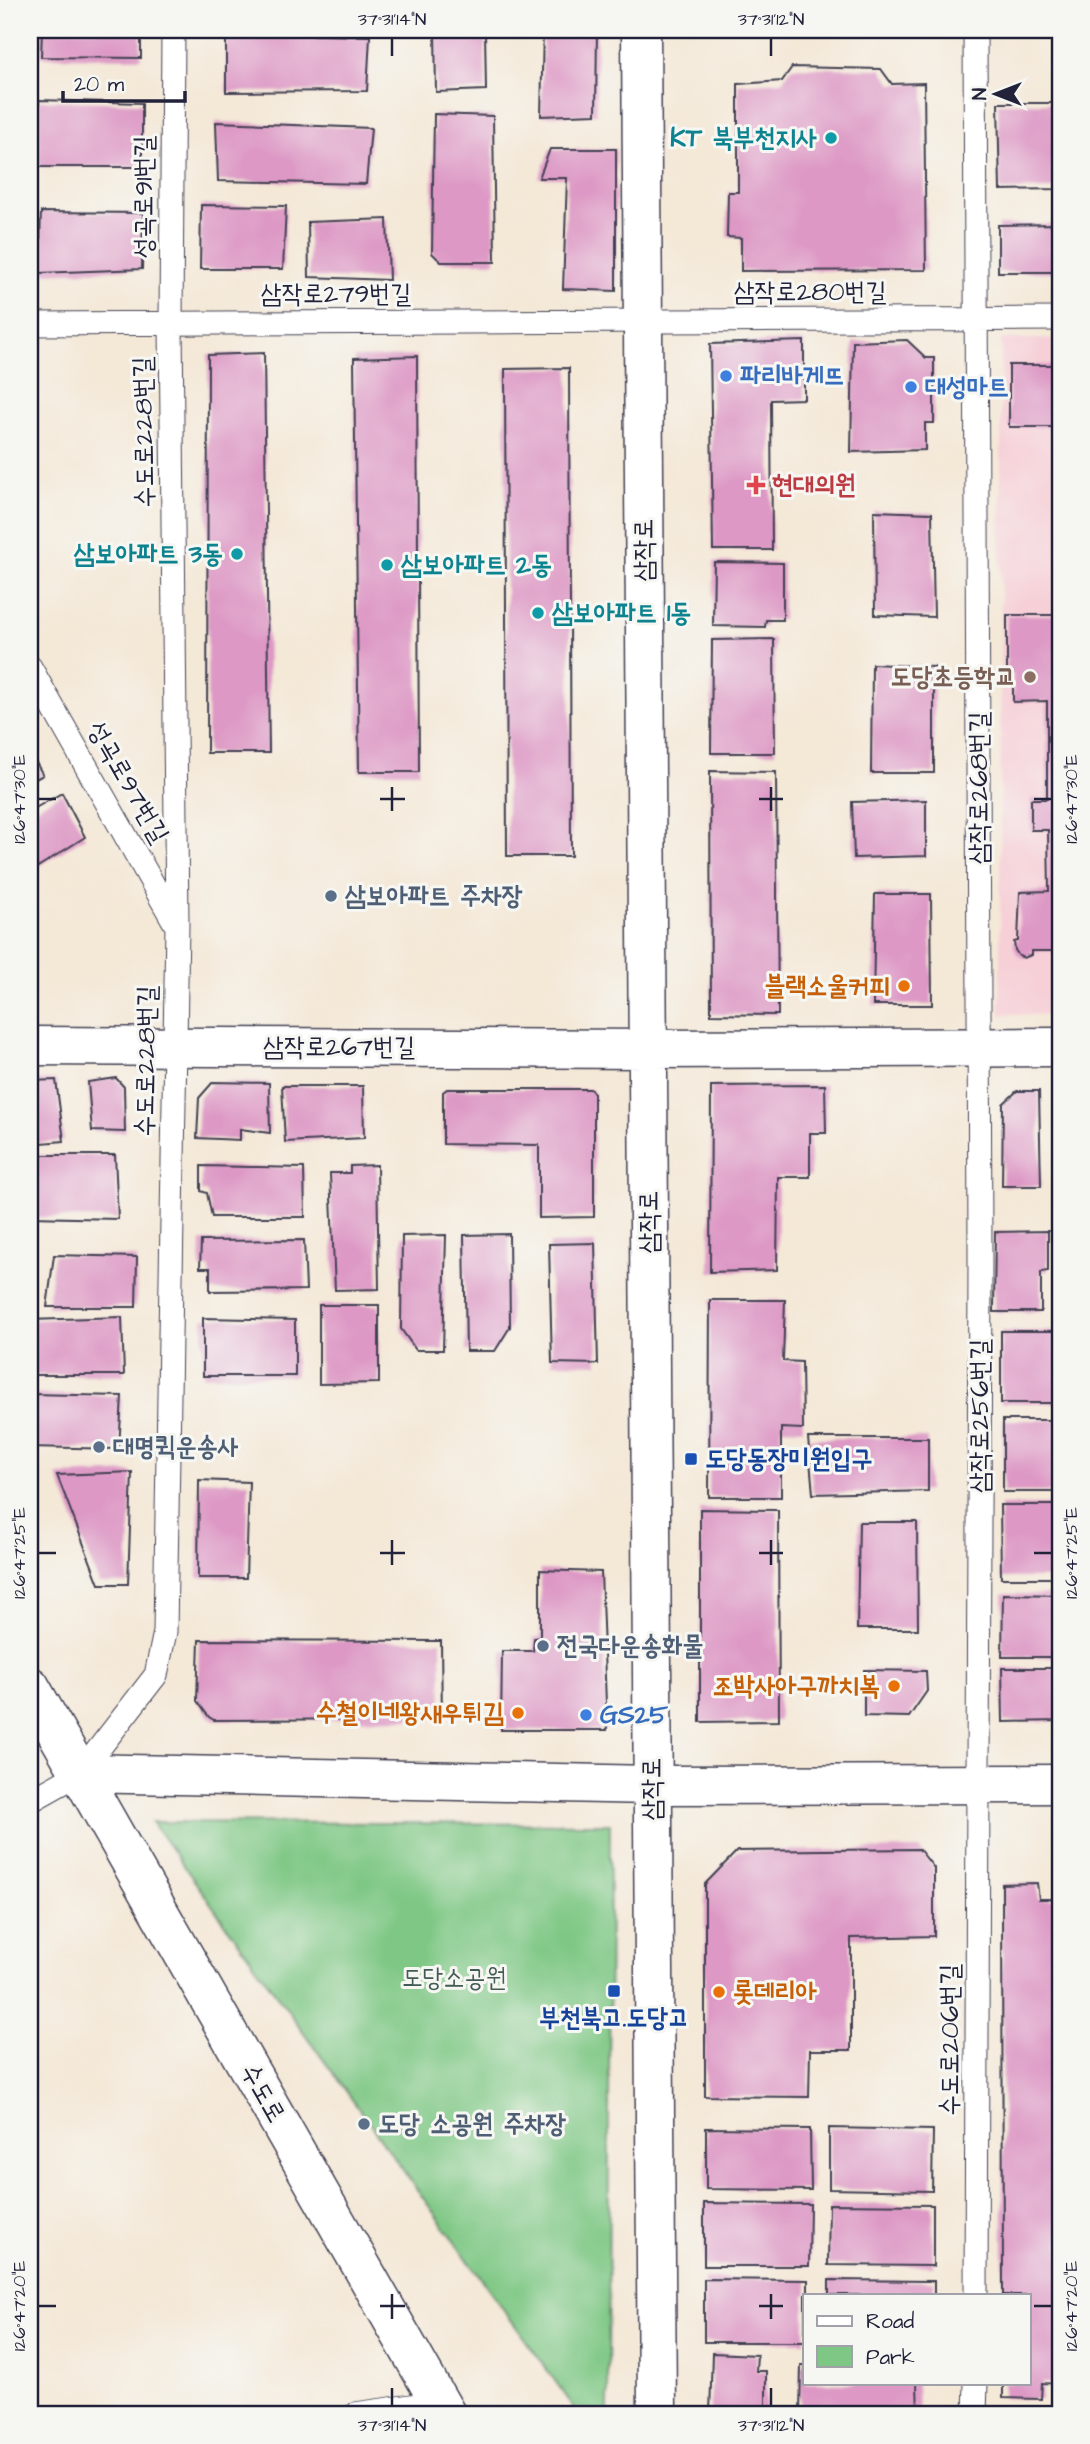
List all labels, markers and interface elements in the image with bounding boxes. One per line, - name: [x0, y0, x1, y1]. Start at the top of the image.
- text: 37°31'14"N: [358, 7, 426, 32]
- text: 37°31'12"N: [738, 7, 804, 32]
- scale bar: [63, 60, 186, 104]
- north arrow: [960, 60, 1030, 130]
- text: 20 m: [74, 70, 125, 99]
- text: N: [967, 88, 994, 100]
- place label: KT 북부천지사: [670, 120, 817, 156]
- marker: KT 북부천지사: [823, 130, 839, 146]
- street label: 성곡로91번길: [126, 136, 162, 258]
- street label: 삼작로280번길: [734, 274, 886, 310]
- street label: 삼작로279번길: [261, 276, 411, 312]
- street label: 수도로228번길: [125, 356, 163, 508]
- place label: 파리바게뜨: [740, 358, 845, 394]
- marker: 파리바게뜨: [718, 368, 734, 384]
- place label: 대성마트: [925, 369, 1009, 405]
- marker: 대성마트: [903, 379, 919, 395]
- place label: 현대의원: [772, 467, 856, 503]
- marker: 현대의원: [746, 475, 766, 495]
- street label: 삼작로: [626, 519, 662, 581]
- place label: 삼보아파트 3동: [73, 536, 223, 572]
- marker: 삼보아파트 3동: [229, 546, 245, 562]
- place label: 삼보아파트 2동: [400, 547, 552, 583]
- marker: 삼보아파트 2동: [379, 557, 395, 573]
- place label: 삼보아파트 1동: [551, 595, 691, 631]
- marker: 삼보아파트 1동: [530, 605, 546, 621]
- place label: 도당초등학교: [890, 659, 1016, 695]
- marker: 도당초등학교: [1022, 669, 1038, 685]
- street label: 삼작로268번길: [961, 712, 997, 864]
- street label: 성곡로97번길: [79, 714, 177, 850]
- text: 126°47'30"E: [7, 754, 32, 844]
- text: 126°47'30"E: [1059, 754, 1084, 844]
- place label: 삼보아파트 주차장: [344, 878, 523, 914]
- marker: 삼보아파트 주차장: [323, 888, 339, 904]
- place label: 블랙소울커피: [764, 968, 890, 1004]
- marker: 블랙소울커피: [896, 978, 912, 994]
- street label: 수도로228번길: [127, 985, 165, 1137]
- street label: 삼작로267번길: [263, 1029, 415, 1065]
- street label: 삼작로: [631, 1191, 667, 1253]
- street label: 삼작로256번길: [962, 1339, 998, 1493]
- place label: 대명퀵운송사: [113, 1429, 239, 1465]
- marker: 대명퀵운송사: [91, 1439, 107, 1455]
- place label: 도당동장미원입구: [705, 1441, 872, 1477]
- marker: 도당동장미원입구: [683, 1451, 699, 1467]
- text: 126°47'25"E: [7, 1507, 32, 1599]
- text: 126°47'25"E: [1059, 1507, 1084, 1599]
- place label: 전국다운송화물: [557, 1628, 703, 1664]
- marker: 전국다운송화물: [535, 1638, 551, 1654]
- place label: 조박사아구까치복: [713, 1668, 880, 1704]
- marker: 조박사아구까치복: [886, 1678, 902, 1694]
- place label: 수철이네왕새우튀김: [316, 1695, 504, 1731]
- place label: GS25: [600, 1697, 669, 1733]
- marker: 수철이네왕새우튀김: [510, 1705, 526, 1721]
- marker: GS25: [578, 1707, 594, 1723]
- street label: 삼작로: [634, 1758, 670, 1820]
- park label: 도당소공원: [402, 1960, 506, 1996]
- street label: 수도로206번길: [932, 1964, 968, 2116]
- place label: 롯데리아: [733, 1974, 817, 2010]
- marker: 부천북고.도당고: [606, 1983, 622, 1999]
- marker: 롯데리아: [711, 1984, 727, 2000]
- place label: 부천북고.도당고: [539, 2000, 689, 2036]
- street label: 수도로: [232, 2057, 294, 2129]
- place label: 도당 소공원 주차장: [378, 2106, 566, 2142]
- marker: 도당 소공원 주차장: [356, 2116, 372, 2132]
- text: 126°47'20"E: [7, 2260, 32, 2351]
- text: 126°47'20"E: [1059, 2260, 1084, 2351]
- legend: [803, 2294, 1030, 2384]
- text: Road: [866, 2307, 914, 2336]
- text: Park: [866, 2343, 915, 2372]
- text: 37°31'14"N: [358, 2413, 426, 2438]
- text: 37°31'12"N: [738, 2413, 804, 2438]

